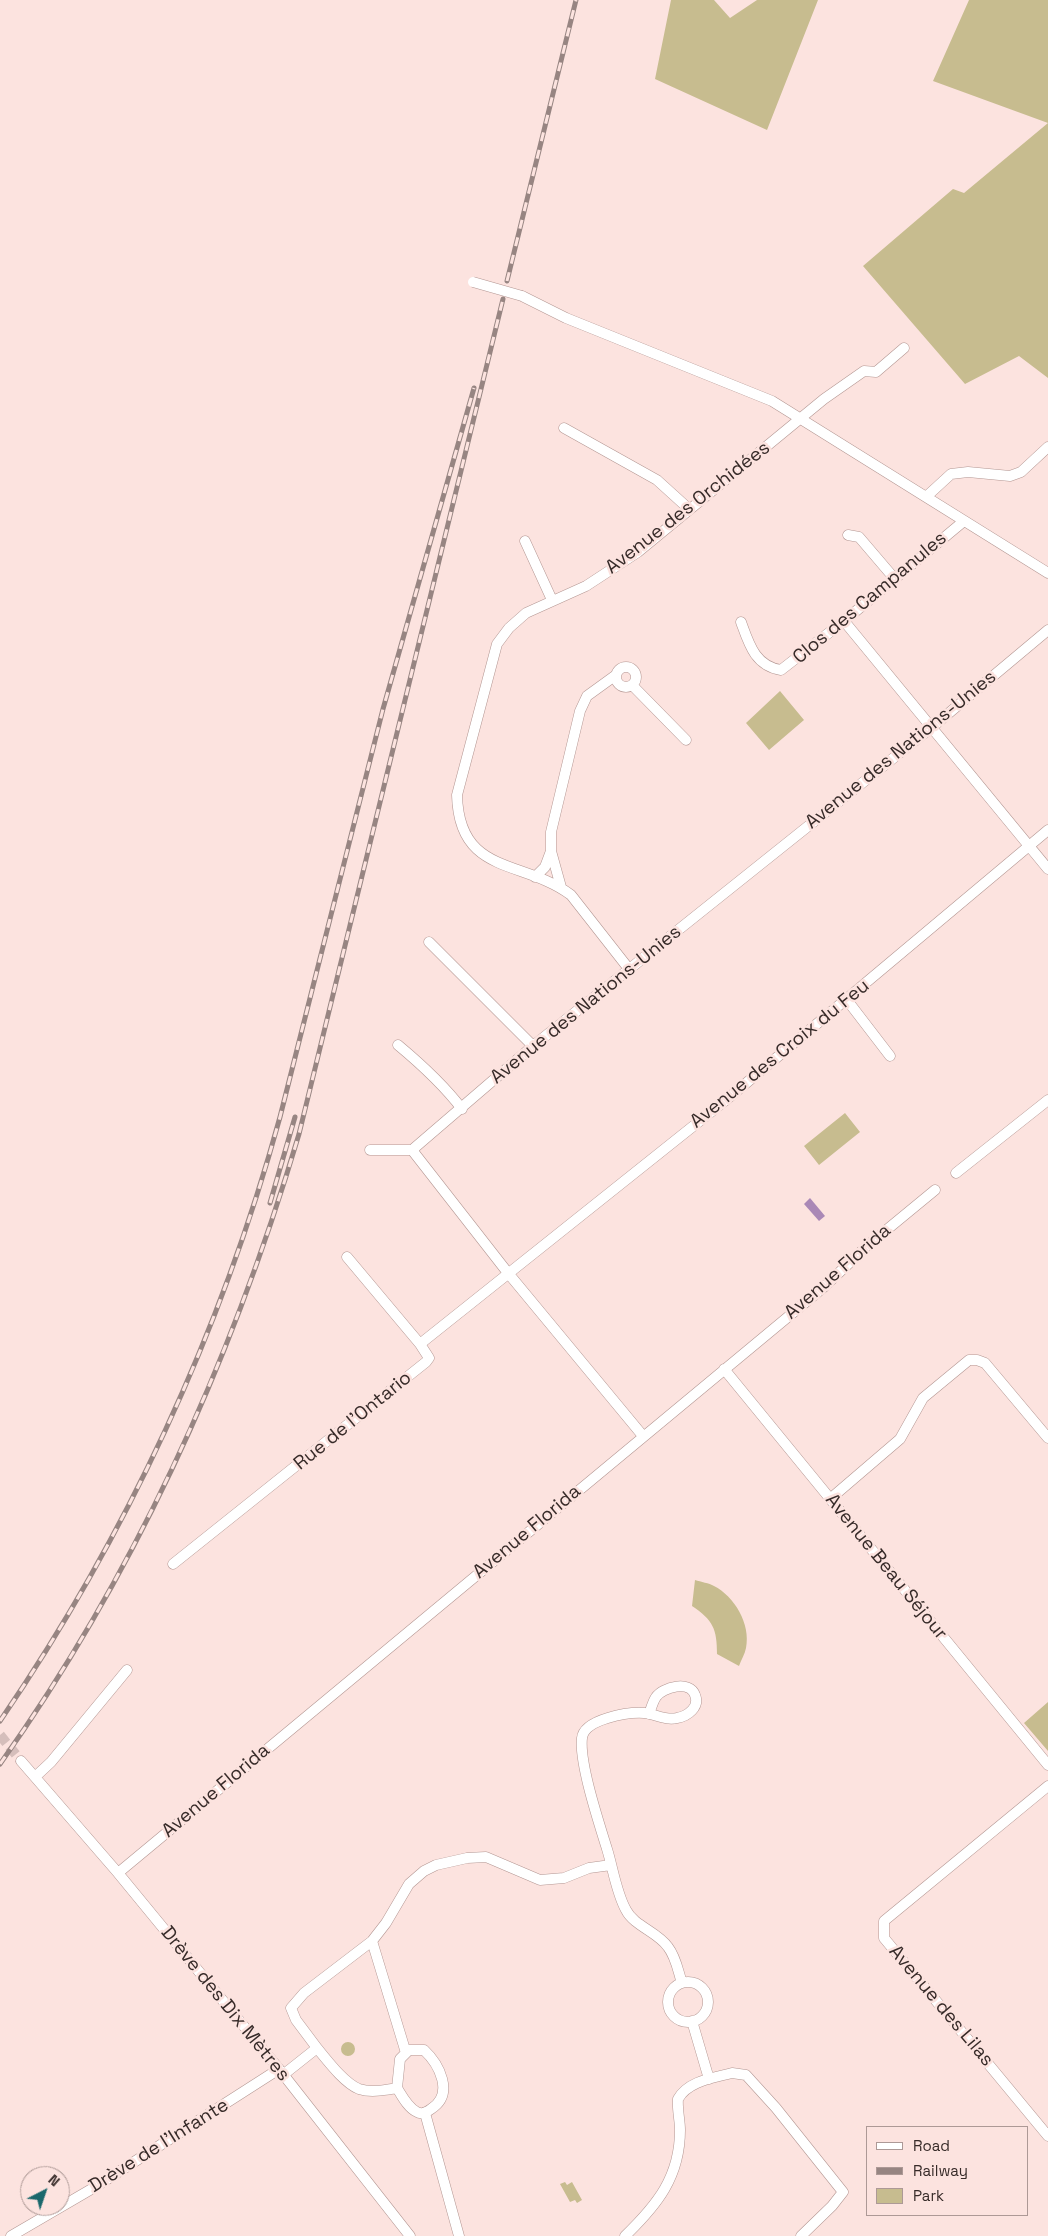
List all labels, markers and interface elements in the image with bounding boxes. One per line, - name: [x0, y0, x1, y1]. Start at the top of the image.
- street label: Avenue des Orchidées: [601, 437, 775, 579]
- street label: Clos des Campanules: [789, 527, 951, 669]
- street label: Avenue des Nations-Unies: [801, 666, 1001, 834]
- street label: Avenue des Nations-Unies: [486, 921, 686, 1089]
- street label: Avenue des Croix du Feu: [686, 975, 874, 1133]
- street label: Avenue Florida: [780, 1220, 896, 1324]
- street label: Rue de l'Ontario: [290, 1367, 416, 1475]
- street label: Avenue Florida: [468, 1480, 586, 1584]
- street label: Avenue Beau Séjour: [820, 1489, 952, 1645]
- street label: Avenue Florida: [157, 1739, 275, 1843]
- street label: Drève des Dix Mètres: [156, 1922, 294, 2086]
- street label: Avenue des Lilas: [884, 1941, 998, 2071]
- street label: Drève de l'Infante: [85, 2094, 233, 2198]
- legend: [866, 2126, 1028, 2216]
- text: Road: [913, 2136, 950, 2155]
- text: Railway: [913, 2161, 968, 2180]
- north arrow: [20, 2166, 70, 2216]
- text: N: [45, 2171, 64, 2190]
- text: Park: [913, 2186, 944, 2205]

